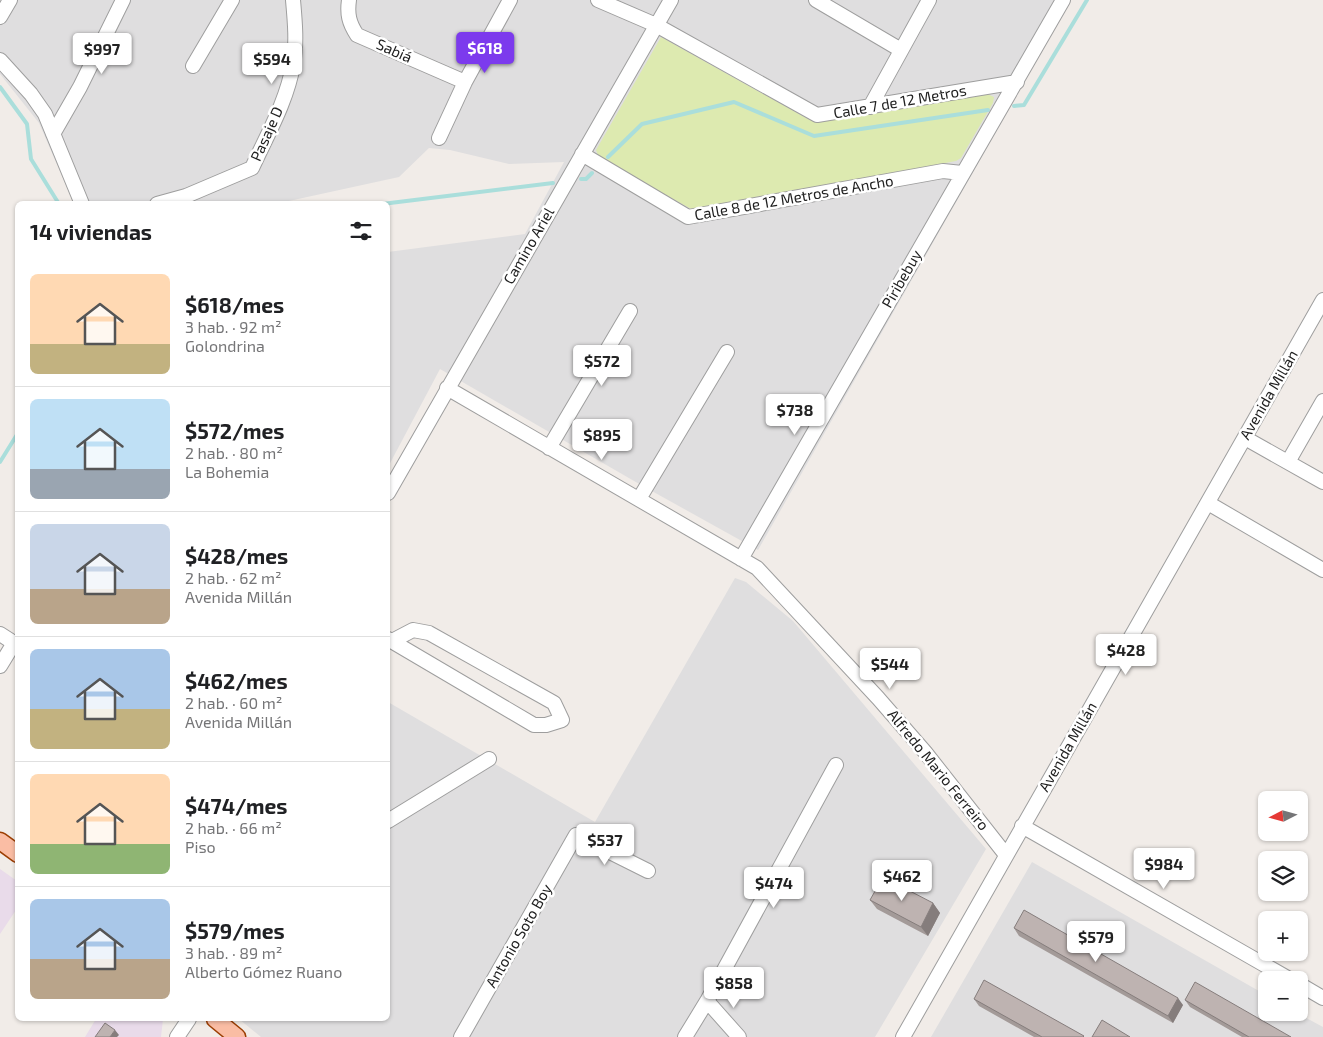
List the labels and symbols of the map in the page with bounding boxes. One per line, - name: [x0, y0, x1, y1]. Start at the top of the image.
- pin: $997: [72, 32, 132, 75]
- pin: $618: [455, 32, 515, 74]
- street label: Sabiá: [374, 34, 415, 66]
- pin: $594: [242, 42, 302, 85]
- street label: Calle 7 de 12 Metros: [832, 80, 968, 122]
- street label: Pasaje D: [246, 103, 287, 164]
- street label: Calle 8 de 12 Metros de Ancho: [693, 171, 895, 223]
- street label: Camino Ariel: [499, 204, 558, 287]
- street label: Piribebuy: [877, 246, 925, 311]
- pin: $572: [572, 344, 632, 387]
- street label: Avenida Millán: [1235, 347, 1301, 442]
- pin: $738: [765, 394, 825, 436]
- pin: $895: [572, 418, 632, 461]
- pin: $428: [1096, 634, 1156, 676]
- pin: $544: [860, 648, 920, 690]
- street label: Avenida Millán: [1034, 699, 1100, 794]
- street label: Alfredo Mario Ferreiro: [884, 705, 993, 834]
- north arrow: [1258, 791, 1308, 841]
- pin: $537: [575, 824, 635, 866]
- pin: $984: [1134, 848, 1194, 890]
- pin: $462: [872, 860, 932, 902]
- pin: $474: [744, 866, 804, 909]
- street label: Antonio Soto Boy: [481, 880, 555, 991]
- pin: $579: [1066, 920, 1126, 963]
- pin: $858: [704, 966, 764, 1009]

